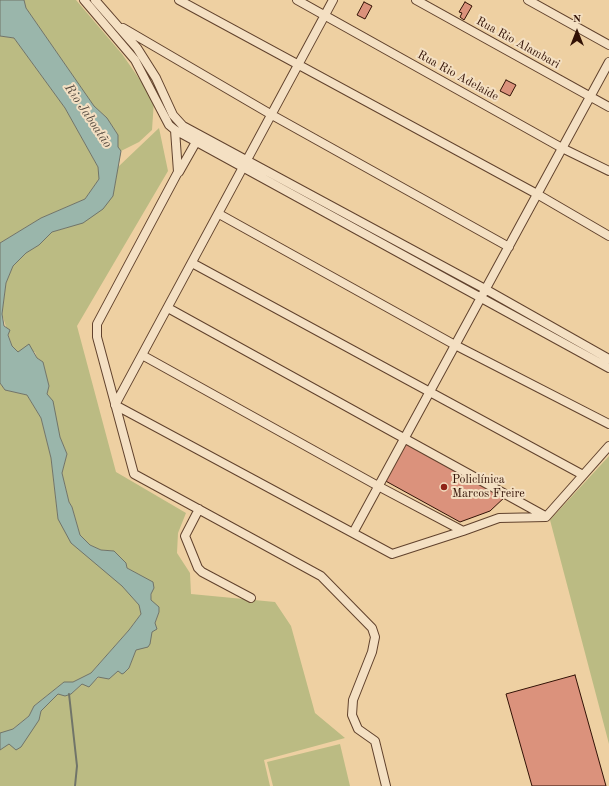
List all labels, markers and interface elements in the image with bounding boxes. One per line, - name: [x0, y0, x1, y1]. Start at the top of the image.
- north arrow: [557, 12, 597, 52]
- street label: Rua Rio Alambari: [474, 14, 562, 72]
- text: N: [573, 14, 581, 25]
- street label: Rua Rio Adelaide: [415, 48, 501, 104]
- water label: Rio Jaboatão: [61, 81, 115, 151]
- place label: Policlínica Marcos Freire: [452, 473, 525, 501]
- marker: Policlínica Marcos Freire: [439, 482, 449, 492]

